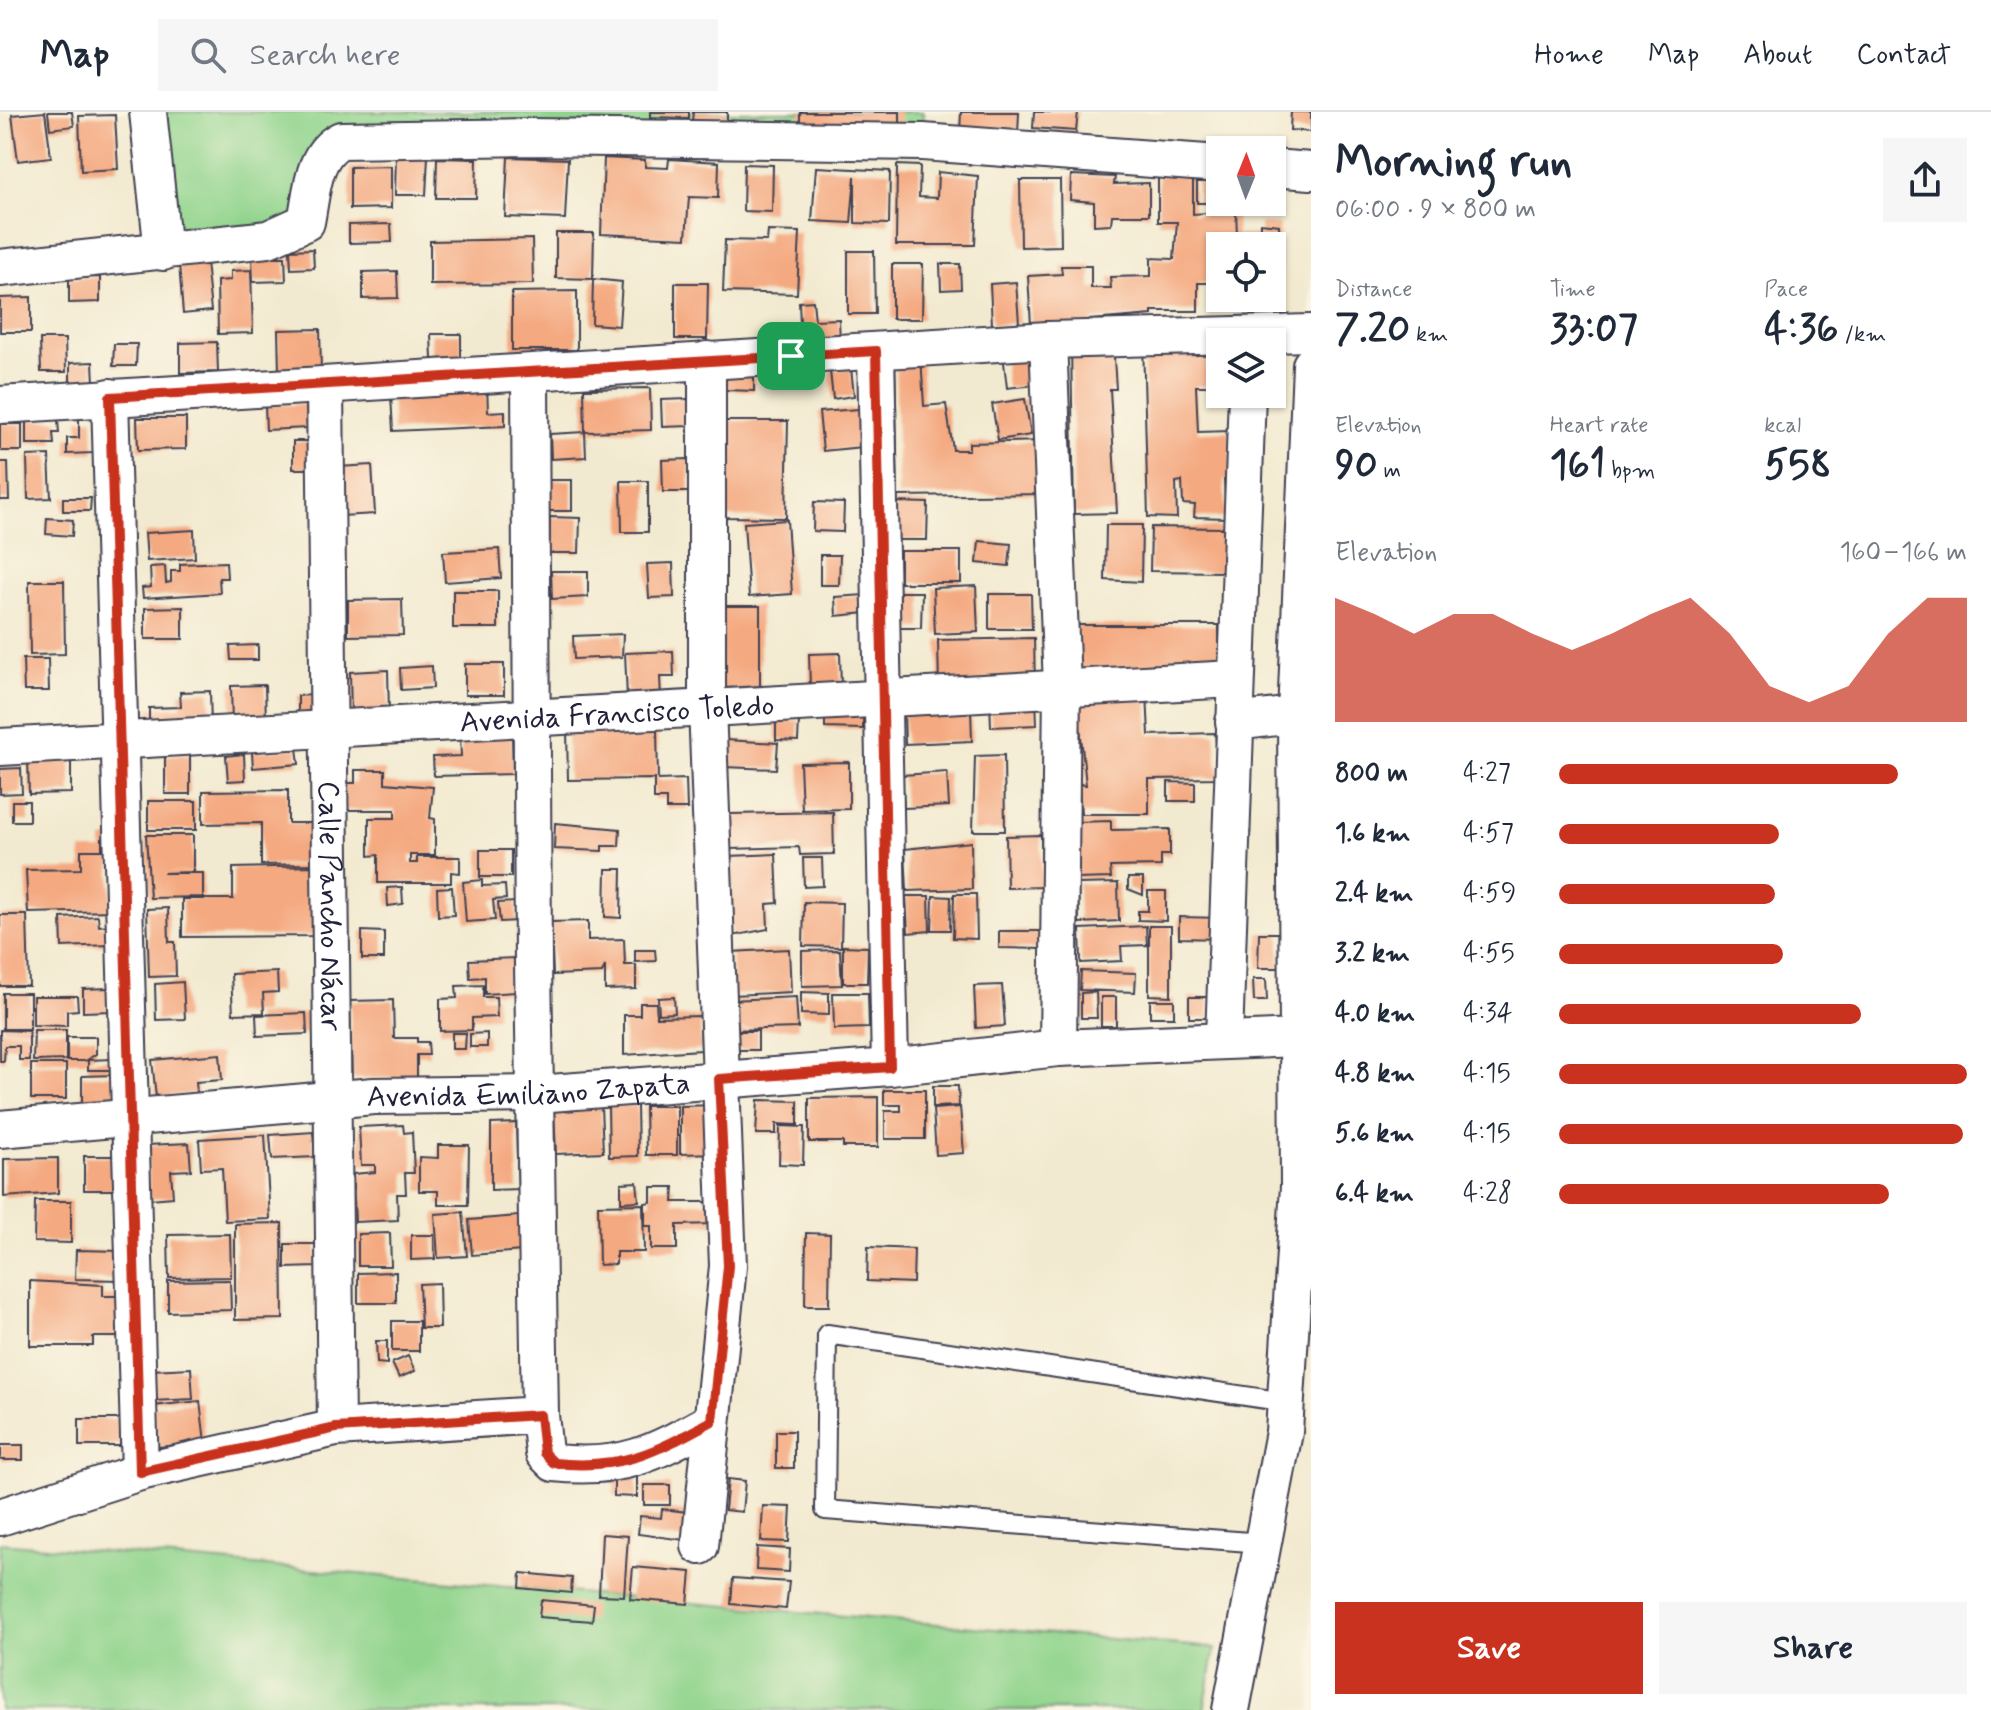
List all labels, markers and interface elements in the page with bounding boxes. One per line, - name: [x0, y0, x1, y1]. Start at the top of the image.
- search box: [158, 19, 718, 91]
- text: Map: [40, 31, 110, 80]
- icon: search: [186, 33, 230, 77]
- text: Search here: [250, 36, 401, 75]
- text: Home: [1534, 37, 1604, 74]
- text: Map: [1648, 37, 1699, 74]
- text: About: [1743, 37, 1812, 74]
- text: Contact: [1856, 37, 1951, 74]
- text: Morning run: [1335, 134, 1572, 192]
- north arrow: [1206, 136, 1286, 216]
- map controls: [1206, 136, 1286, 408]
- button: share: [1883, 138, 1967, 222]
- text: 06:00 · 9 × 800 m: [1335, 193, 1536, 227]
- button: locate: [1206, 232, 1286, 312]
- text: Distance: [1335, 276, 1412, 304]
- text: Time: [1550, 276, 1596, 304]
- text: Pace: [1764, 276, 1808, 304]
- text: 7.20: [1335, 304, 1410, 356]
- text: 33:07: [1550, 304, 1638, 356]
- text: 4:36: [1764, 304, 1839, 356]
- text: km: [1410, 321, 1448, 349]
- text: /km: [1839, 321, 1886, 349]
- pin: [757, 322, 825, 390]
- button: layers: [1206, 328, 1286, 408]
- icon: arrive: [769, 334, 813, 378]
- text: Elevation: [1335, 412, 1422, 440]
- text: Heart rate: [1550, 412, 1648, 440]
- text: kcal: [1764, 412, 1801, 440]
- text: 90: [1335, 440, 1378, 492]
- text: 161: [1550, 440, 1605, 492]
- text: 558: [1764, 440, 1831, 492]
- text: m: [1378, 457, 1401, 485]
- text: bpm: [1605, 457, 1655, 485]
- text: Elevation: [1335, 536, 1437, 570]
- text: 160–166 m: [1839, 536, 1967, 570]
- street label: Avenida Francisco Toledo: [459, 686, 775, 743]
- text: 800 m: [1335, 757, 1408, 791]
- text: 4:27: [1463, 757, 1511, 791]
- street label: Calle Pancho Nácar: [308, 781, 350, 1032]
- text: 1.6 km: [1335, 817, 1410, 851]
- text: 4:57: [1463, 817, 1514, 851]
- text: 2.4 km: [1335, 877, 1413, 911]
- text: 4:59: [1463, 877, 1516, 911]
- text: 3.2 km: [1335, 937, 1410, 971]
- text: 4:55: [1463, 937, 1515, 971]
- text: 4.0 km: [1335, 997, 1415, 1031]
- text: 4:34: [1463, 997, 1513, 1031]
- text: 4.8 km: [1335, 1057, 1415, 1091]
- text: 4:15: [1463, 1057, 1511, 1091]
- street label: Avenida Emiliano Zapata: [366, 1064, 692, 1117]
- text: 5.6 km: [1335, 1117, 1414, 1151]
- text: 4:15: [1463, 1117, 1511, 1151]
- text: 6.4 km: [1335, 1177, 1414, 1211]
- text: 4:28: [1463, 1177, 1512, 1211]
- button: Save: [1335, 1602, 1643, 1694]
- button: Share: [1659, 1602, 1967, 1694]

